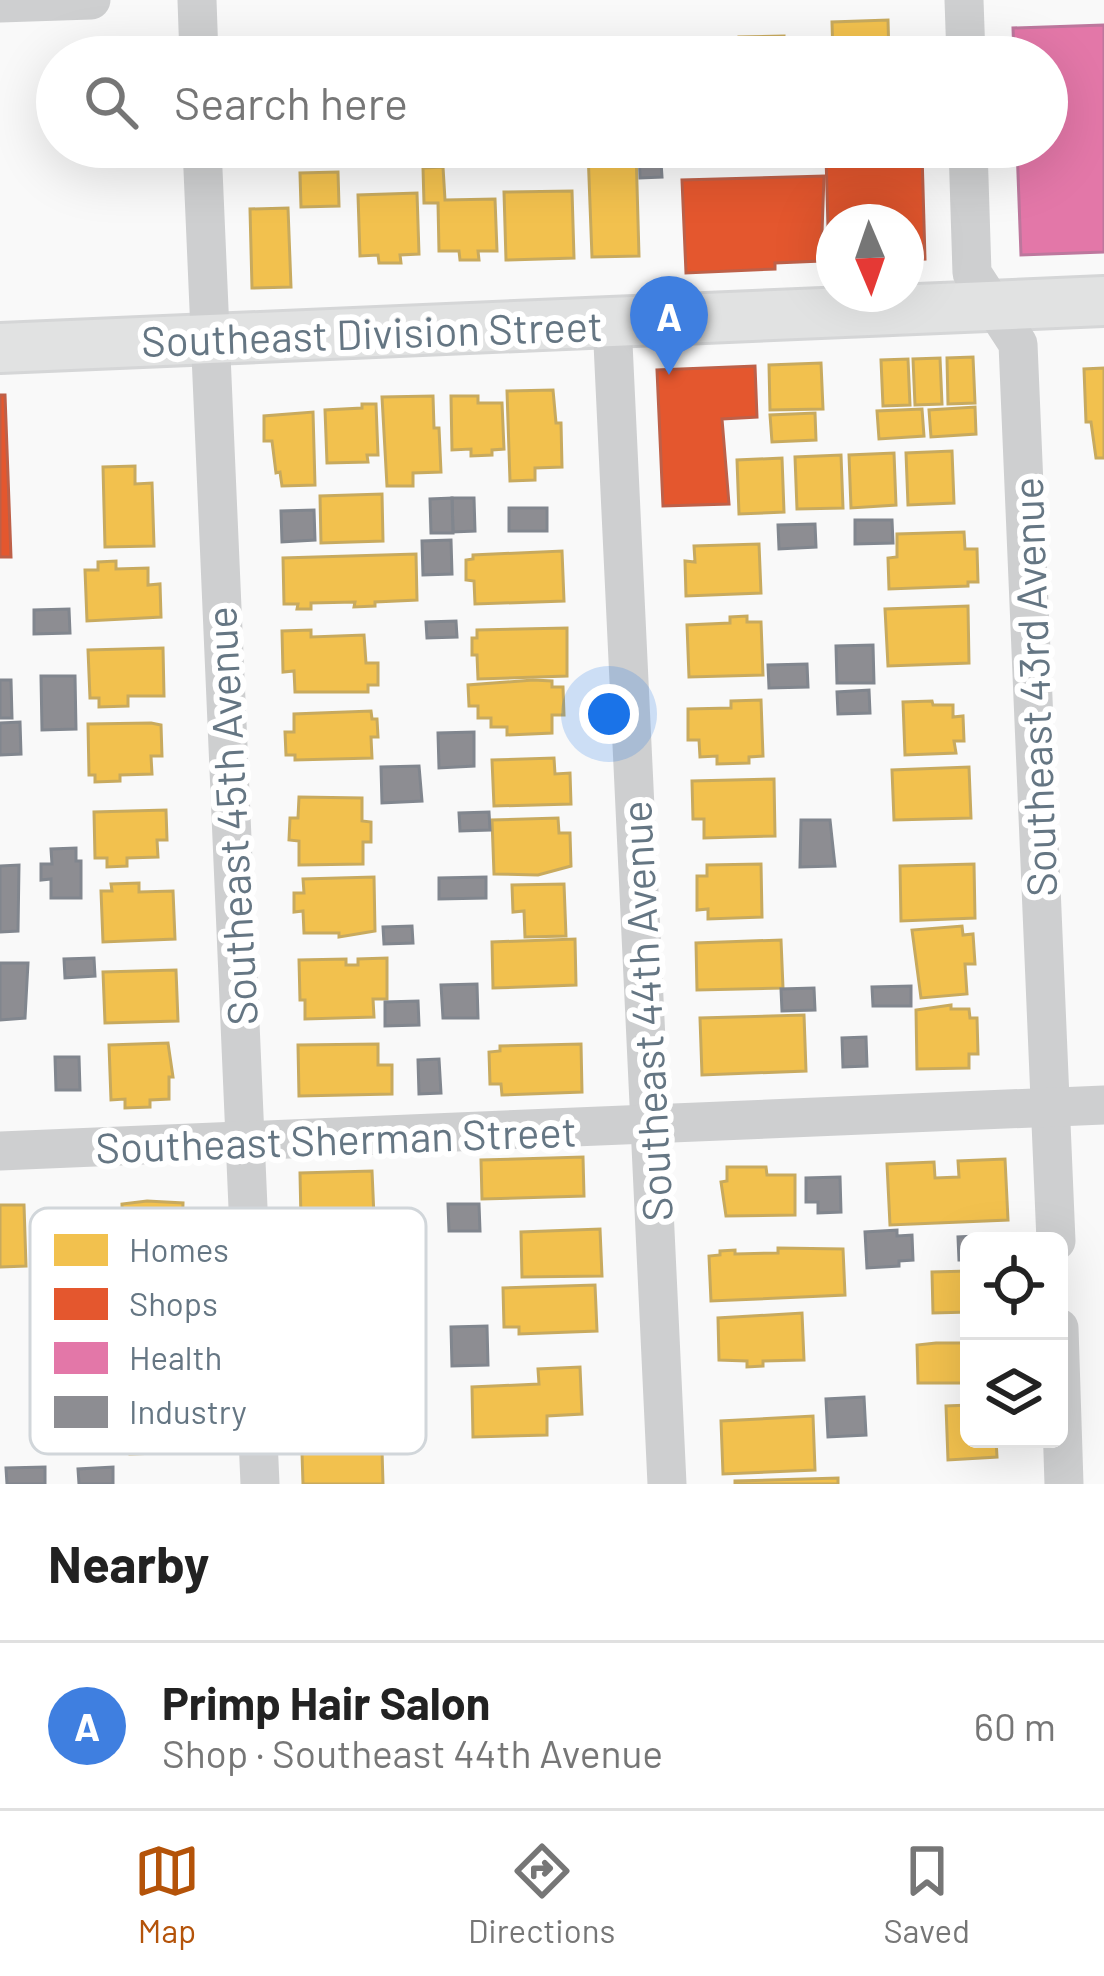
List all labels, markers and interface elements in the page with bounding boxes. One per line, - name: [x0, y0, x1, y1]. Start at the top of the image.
- search box: [36, 36, 1068, 168]
- icon: search: [78, 69, 144, 135]
- text: Search here: [174, 75, 408, 129]
- north arrow: [816, 204, 924, 312]
- pin: A: [630, 276, 708, 375]
- street label: Southeast Division Street: [140, 299, 604, 365]
- street label: Southeast 43rd Avenue: [1001, 476, 1065, 898]
- street label: Southeast 45th Avenue: [194, 605, 266, 1027]
- your location: [579, 684, 639, 744]
- street label: Southeast 44th Avenue: [609, 799, 681, 1223]
- street label: Southeast Sherman Street: [95, 1105, 577, 1171]
- legend: [30, 1208, 426, 1454]
- text: Homes: [129, 1229, 229, 1269]
- map controls: [960, 1232, 1068, 1448]
- button: locate: [960, 1232, 1068, 1340]
- text: Shops: [129, 1283, 218, 1323]
- text: Health: [129, 1337, 222, 1377]
- button: layers: [960, 1340, 1068, 1448]
- text: Industry: [129, 1391, 247, 1431]
- text: Nearby: [48, 1532, 209, 1593]
- text: Primp Hair Salon: [162, 1675, 490, 1729]
- text: A: [74, 1702, 100, 1749]
- text: 60 m: [974, 1702, 1056, 1749]
- text: Shop · Southeast 44th Avenue: [162, 1729, 663, 1776]
- tab: Map: [134, 1838, 200, 1950]
- tab: Directions: [468, 1838, 615, 1950]
- tab: Saved: [883, 1838, 970, 1950]

